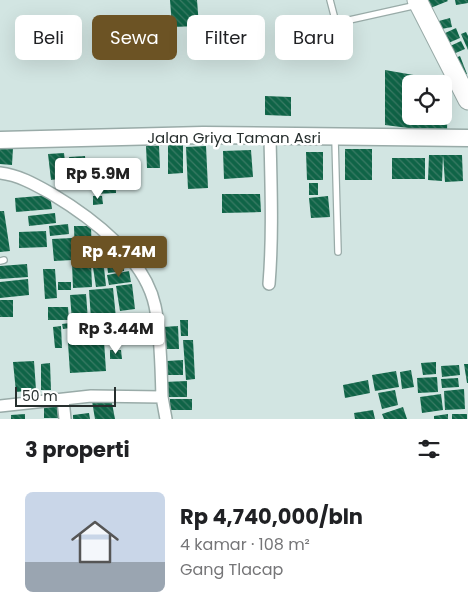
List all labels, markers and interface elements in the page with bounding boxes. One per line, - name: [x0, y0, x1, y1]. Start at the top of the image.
- chip: Beli: [15, 15, 82, 60]
- chip: Sewa: [92, 15, 177, 60]
- chip: Filter: [187, 15, 265, 60]
- chip: Baru: [275, 15, 353, 60]
- map controls: [402, 75, 452, 125]
- button: locate: [402, 75, 452, 125]
- street label: Jalan Griya Taman Asri: [147, 127, 321, 148]
- pin: Rp 5.9M: [52, 158, 144, 200]
- text: Rp 5.9M: [66, 162, 130, 185]
- pin: Rp 4.74M: [67, 236, 171, 278]
- text: Rp 4.74M: [82, 240, 156, 263]
- pin: Rp 3.44M: [64, 312, 168, 355]
- text: Rp 3.44M: [78, 317, 154, 340]
- scale bar: [15, 384, 116, 407]
- text: 50 m: [22, 386, 58, 406]
- text: 3 properti: [25, 435, 130, 464]
- icon: filters: [415, 435, 443, 463]
- text: Rp 4,740,000/bln: [180, 502, 363, 531]
- icon: home: [65, 512, 125, 572]
- text: 4 kamar · 108 m²: [180, 533, 310, 556]
- text: Gang Tlacap: [180, 558, 283, 581]

